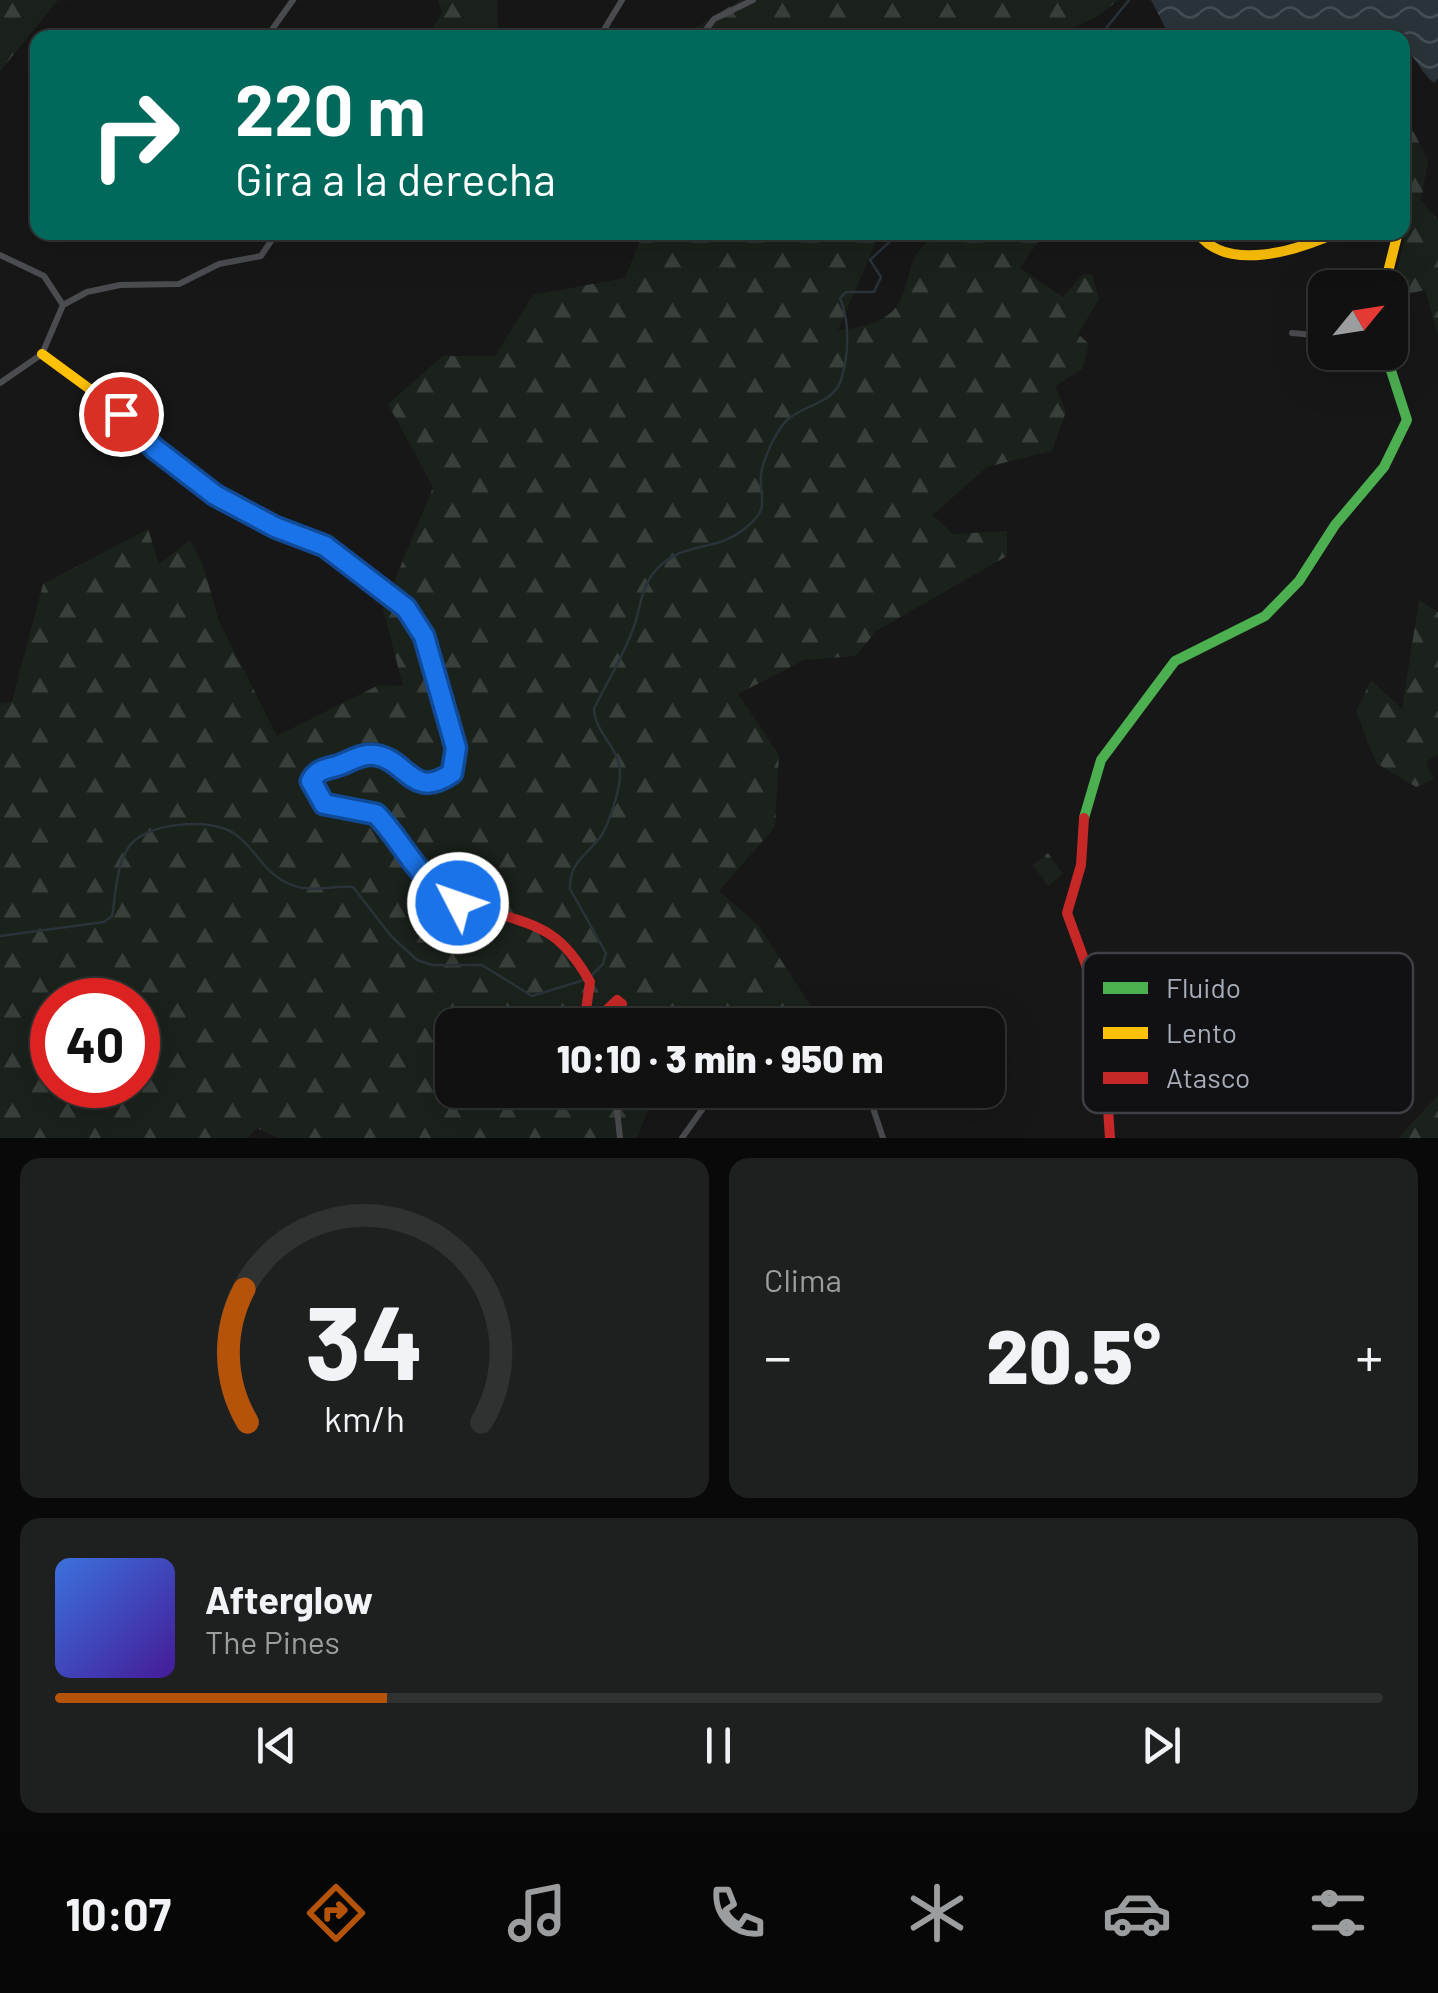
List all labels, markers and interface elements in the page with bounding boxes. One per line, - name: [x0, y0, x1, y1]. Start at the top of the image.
- text: 220 m: [235, 66, 426, 150]
- icon: right: [70, 70, 200, 200]
- text: Gira a la derecha: [235, 151, 556, 205]
- north arrow: [1308, 270, 1408, 370]
- map controls: [1308, 270, 1408, 370]
- pin: [79, 372, 164, 457]
- icon: arrive: [94, 387, 149, 442]
- position arrow: [406, 851, 510, 955]
- legend: [1083, 953, 1413, 1113]
- text: Fluido: [1166, 970, 1241, 1004]
- speed limit sign: 40: [30, 978, 160, 1108]
- text: Lento: [1166, 1015, 1237, 1049]
- text: 10:10 · 3 min · 950 m: [557, 1035, 883, 1081]
- text: Atasco: [1166, 1060, 1250, 1094]
- text: Clima: [764, 1260, 842, 1298]
- text: 34: [305, 1276, 424, 1401]
- text: 20.5°: [986, 1309, 1161, 1399]
- text: −: [764, 1322, 792, 1388]
- text: +: [1355, 1322, 1383, 1388]
- text: km/h: [324, 1396, 405, 1439]
- text: Afterglow: [205, 1576, 373, 1622]
- text: The Pines: [205, 1622, 340, 1660]
- icon: previous: [249, 1718, 304, 1773]
- icon: pause: [691, 1718, 746, 1773]
- icon: next: [1134, 1718, 1189, 1773]
- icon: directions: [301, 1878, 371, 1948]
- icon: music: [502, 1878, 572, 1948]
- icon: phone: [702, 1878, 772, 1948]
- icon: climate: [902, 1878, 972, 1948]
- icon: car: [1102, 1878, 1172, 1948]
- icon: filters: [1303, 1878, 1373, 1948]
- text: 10:07: [65, 1886, 171, 1940]

